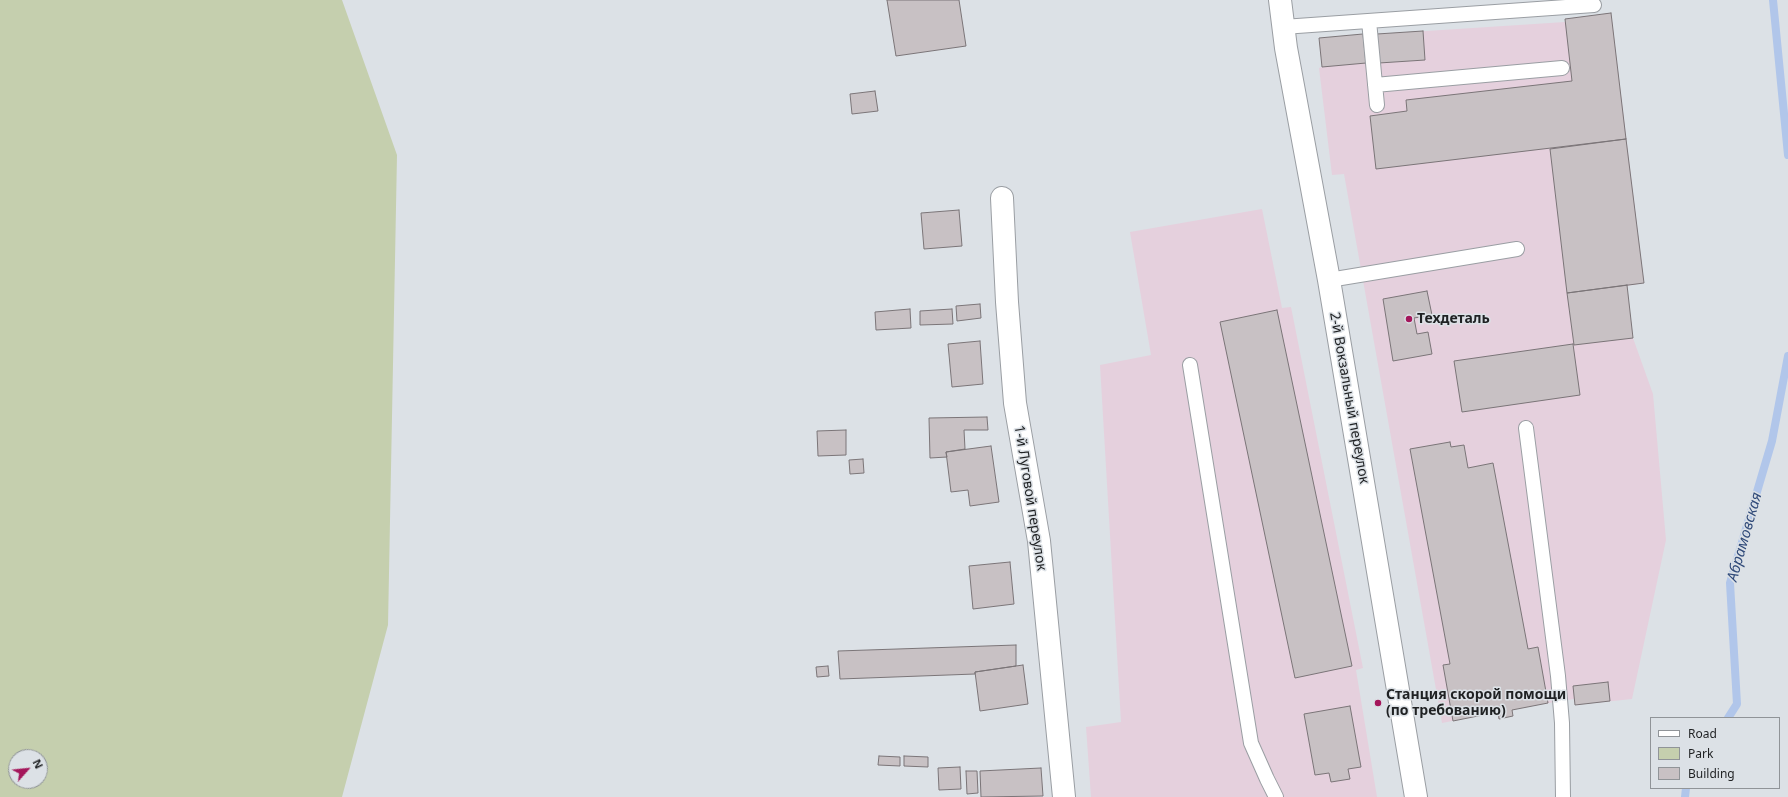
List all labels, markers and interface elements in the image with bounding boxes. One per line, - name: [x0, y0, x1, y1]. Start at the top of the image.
- street label: 2-й Вокзальный переулок: [1326, 311, 1372, 485]
- place label: Техдеталь: [1417, 311, 1490, 327]
- marker: Техдеталь: [1404, 314, 1414, 324]
- street label: 1-й Луговой переулок: [1010, 424, 1050, 572]
- water label: Абрамовская: [1724, 491, 1766, 583]
- place label: Станция скорой помощи (по требованию): [1386, 687, 1566, 720]
- marker: Станция скорой помощи (по требованию): [1373, 698, 1383, 708]
- legend: [1650, 717, 1780, 789]
- text: Road: [1688, 725, 1717, 742]
- text: Park: [1688, 745, 1713, 762]
- north arrow: [8, 749, 48, 789]
- text: N: [30, 756, 47, 771]
- text: Building: [1688, 765, 1735, 782]

